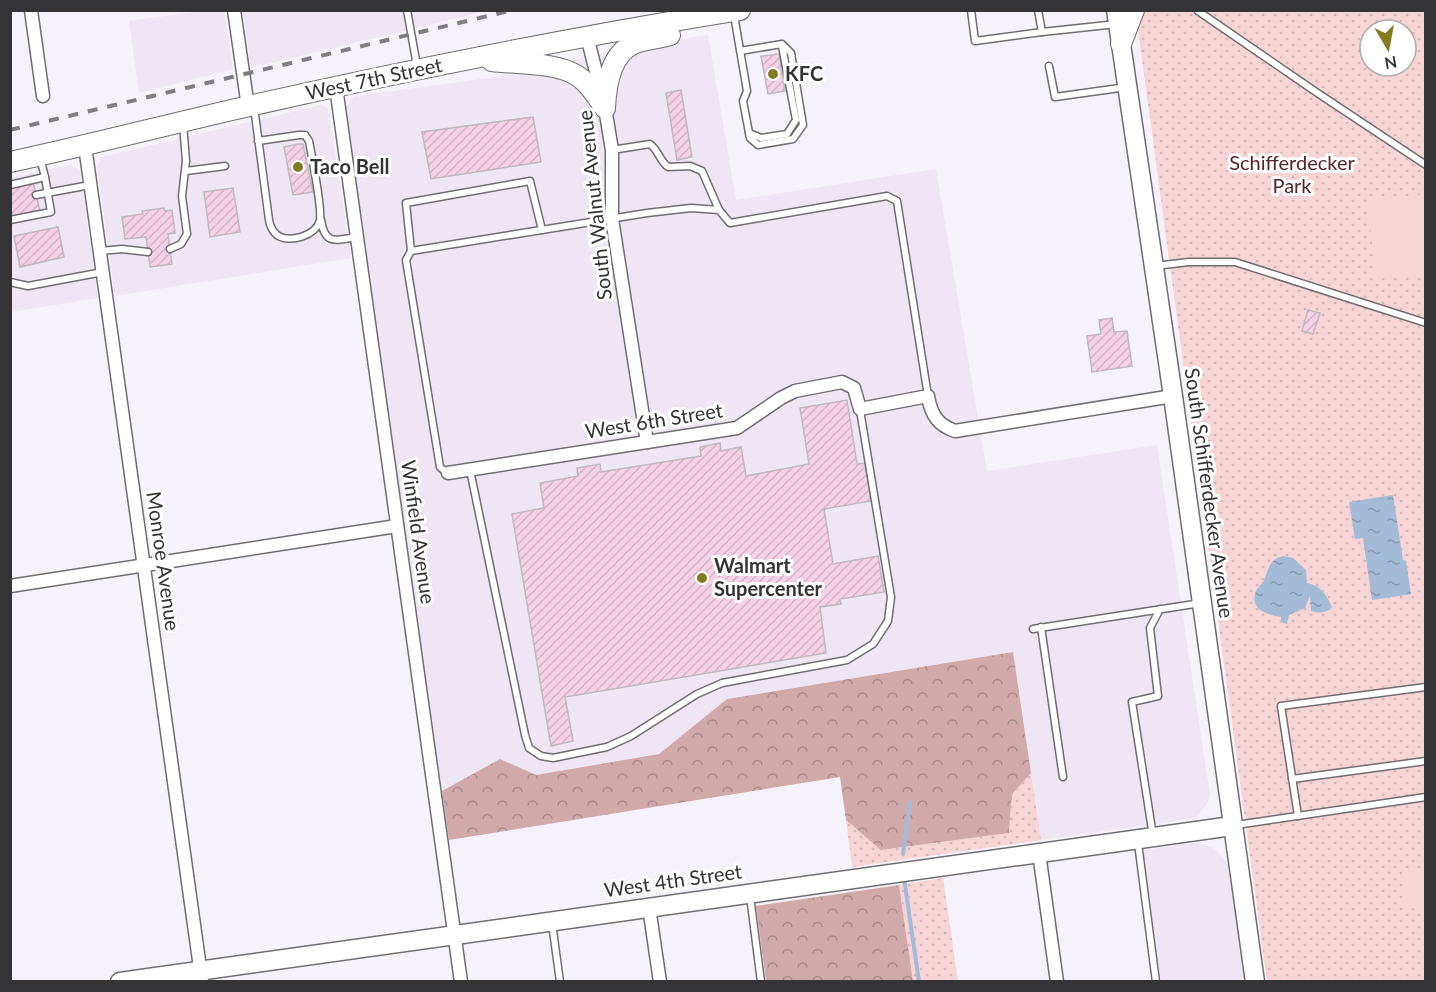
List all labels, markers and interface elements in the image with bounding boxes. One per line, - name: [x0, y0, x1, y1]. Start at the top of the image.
- north arrow: [1358, 18, 1418, 78]
- street label: West 7th Street: [303, 52, 444, 104]
- text: N: [1383, 53, 1398, 74]
- place label: KFC: [785, 61, 823, 85]
- marker: KFC: [766, 67, 780, 81]
- street label: South Walnut Avenue: [572, 109, 616, 301]
- park label: Schifferdecker Park: [1229, 150, 1355, 197]
- place label: Taco Bell: [310, 154, 389, 178]
- marker: Taco Bell: [291, 160, 305, 174]
- street label: South Schifferdecker Avenue: [1181, 366, 1239, 620]
- street label: West 6th Street: [583, 397, 724, 443]
- street label: Winfield Avenue: [397, 458, 441, 605]
- street label: Monroe Avenue: [142, 490, 186, 632]
- place label: Walmart Supercenter: [714, 553, 823, 600]
- marker: Walmart Supercenter: [695, 571, 709, 585]
- street label: West 4th Street: [602, 858, 743, 902]

